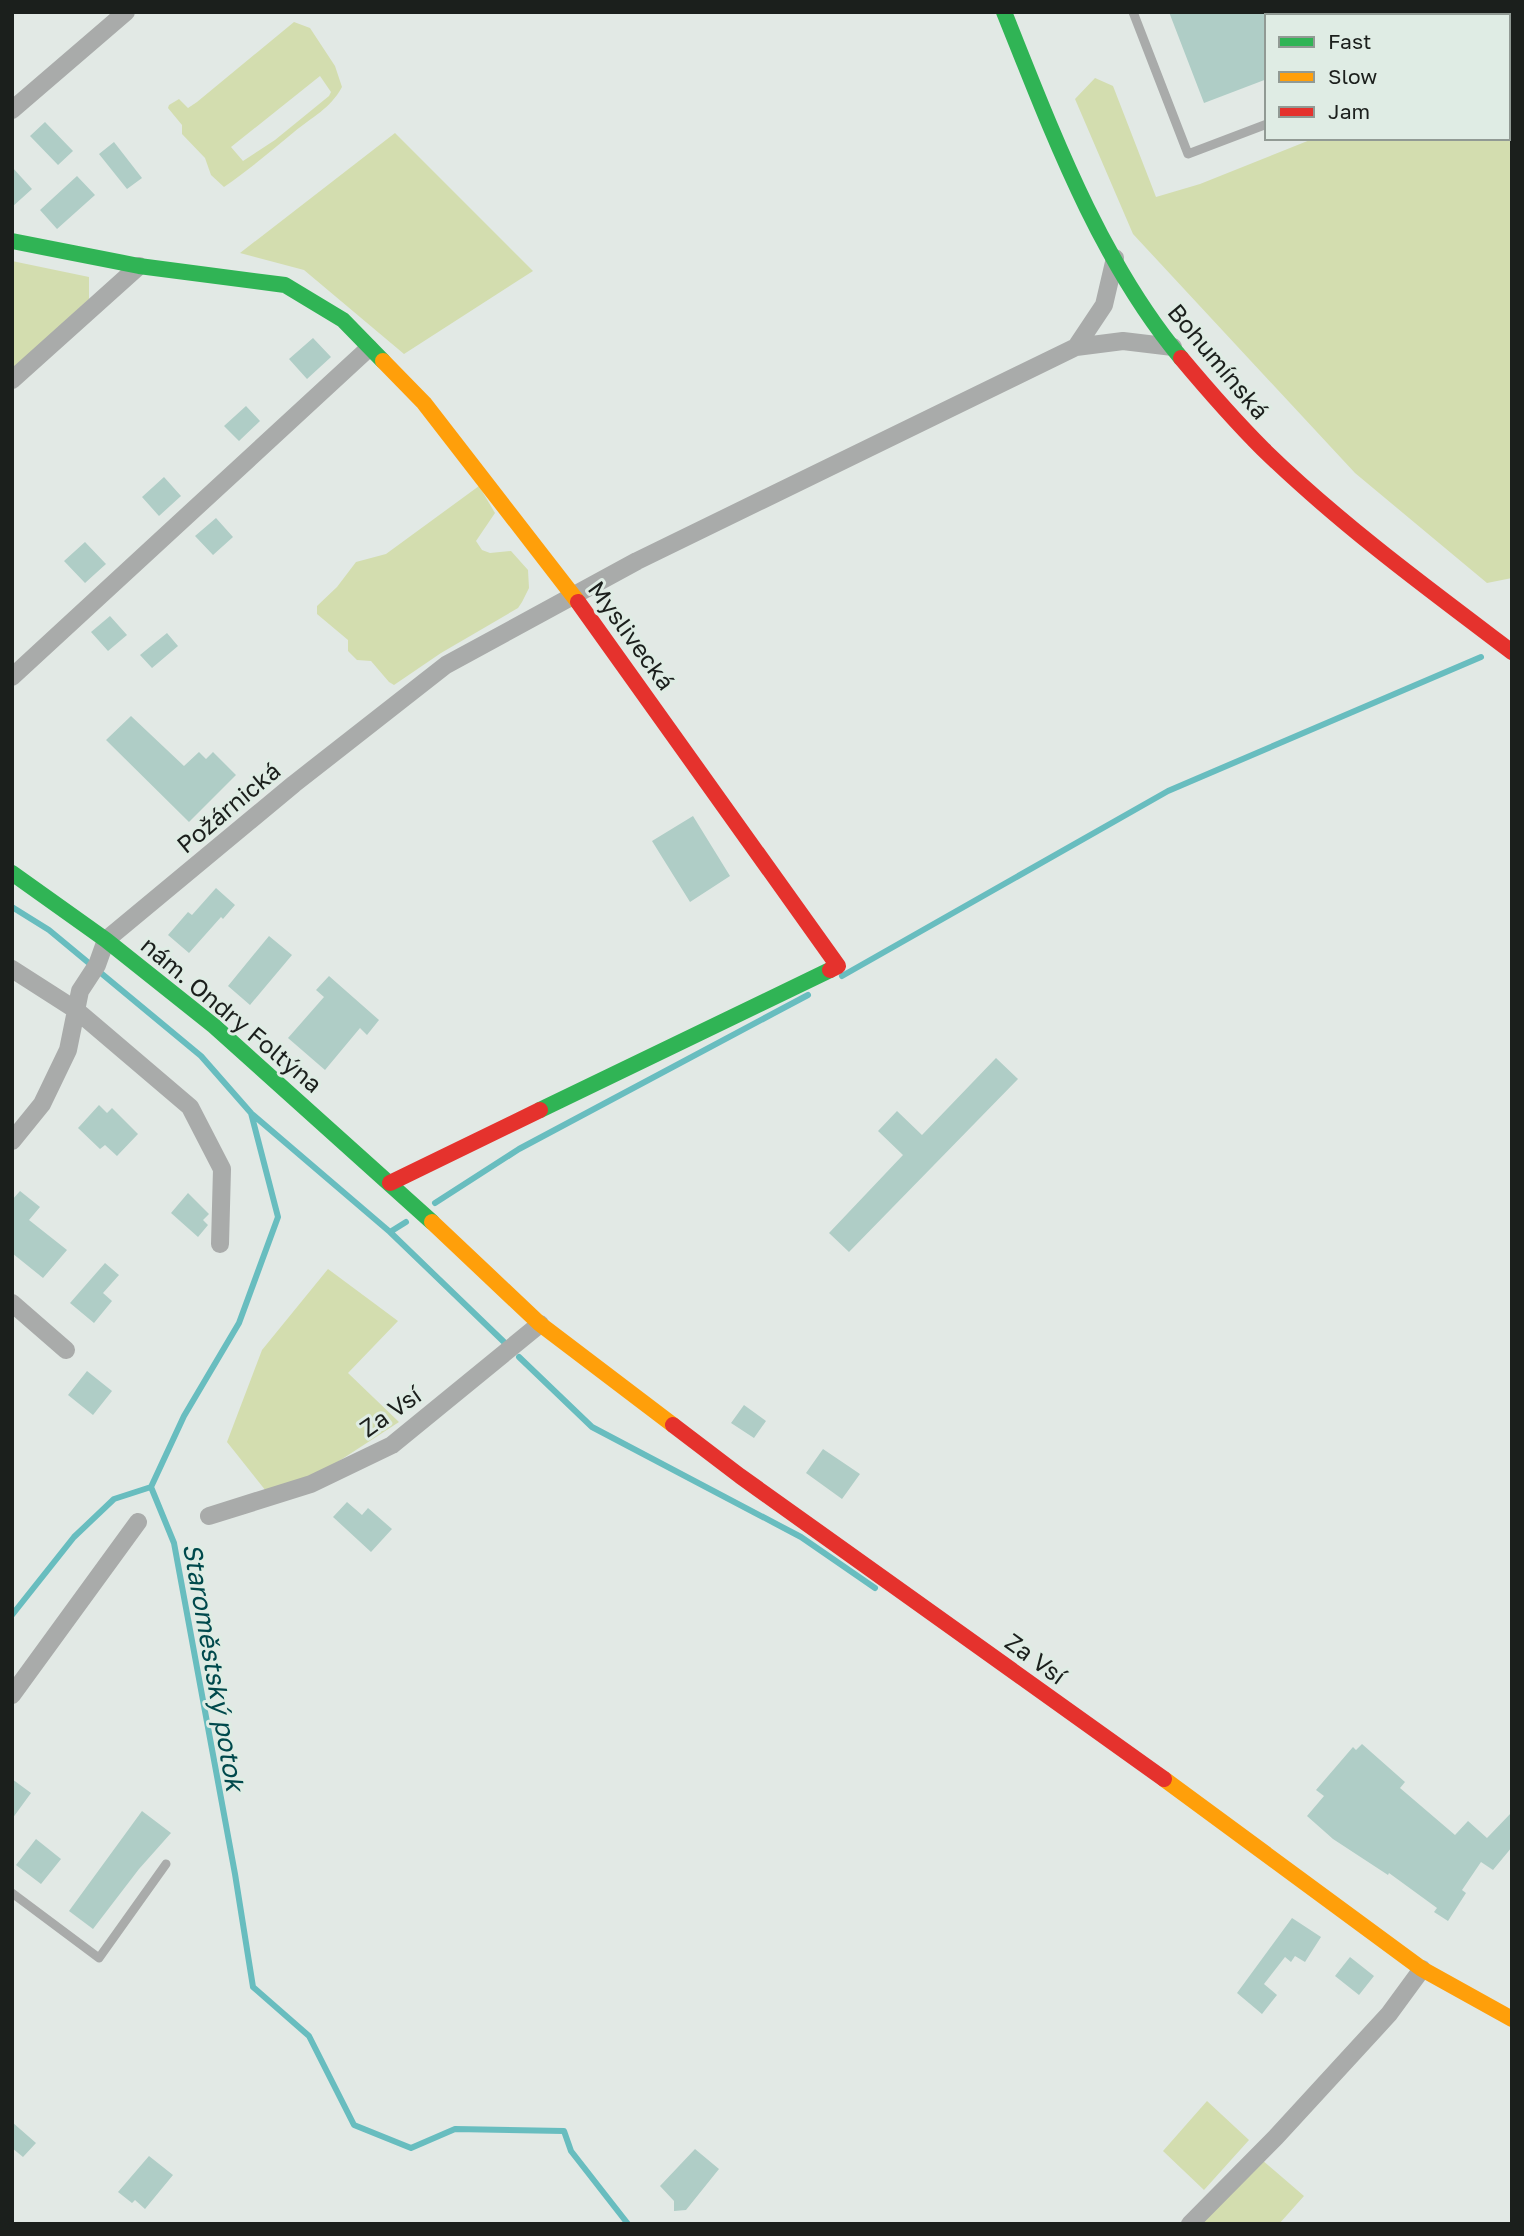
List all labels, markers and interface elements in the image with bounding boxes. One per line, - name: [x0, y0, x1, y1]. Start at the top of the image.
- legend: [1265, 14, 1510, 140]
- text: Fast: [1328, 28, 1371, 54]
- text: Slow: [1328, 63, 1377, 89]
- text: Jam: [1328, 98, 1370, 124]
- street label: Bohumínská: [1162, 297, 1276, 425]
- street label: Myslivecká: [583, 575, 681, 695]
- street label: Požárnická: [170, 755, 286, 859]
- street label: nám. Ondry Foltýna: [136, 930, 328, 1098]
- street label: Za Vsí: [354, 1379, 427, 1442]
- water label: Staroměstský potok: [177, 1541, 251, 1796]
- street label: Za Vsí: [1000, 1626, 1073, 1691]

